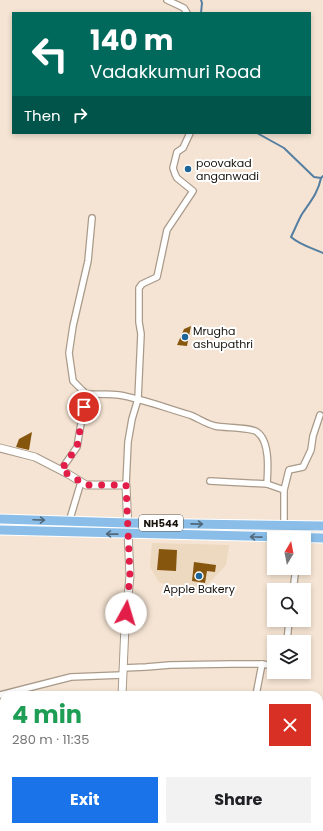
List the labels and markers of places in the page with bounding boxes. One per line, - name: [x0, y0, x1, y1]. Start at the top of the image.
- place label: poovakad anganwadi: [196, 155, 259, 184]
- marker: poovakad anganwadi: [183, 164, 193, 174]
- place label: Mrugha ashupathri: [193, 323, 253, 352]
- marker: Mrugha ashupathri: [180, 332, 190, 342]
- pin: [67, 390, 101, 424]
- marker: Apple Bakery: [194, 571, 204, 581]
- place label: Apple Bakery: [163, 581, 236, 597]

